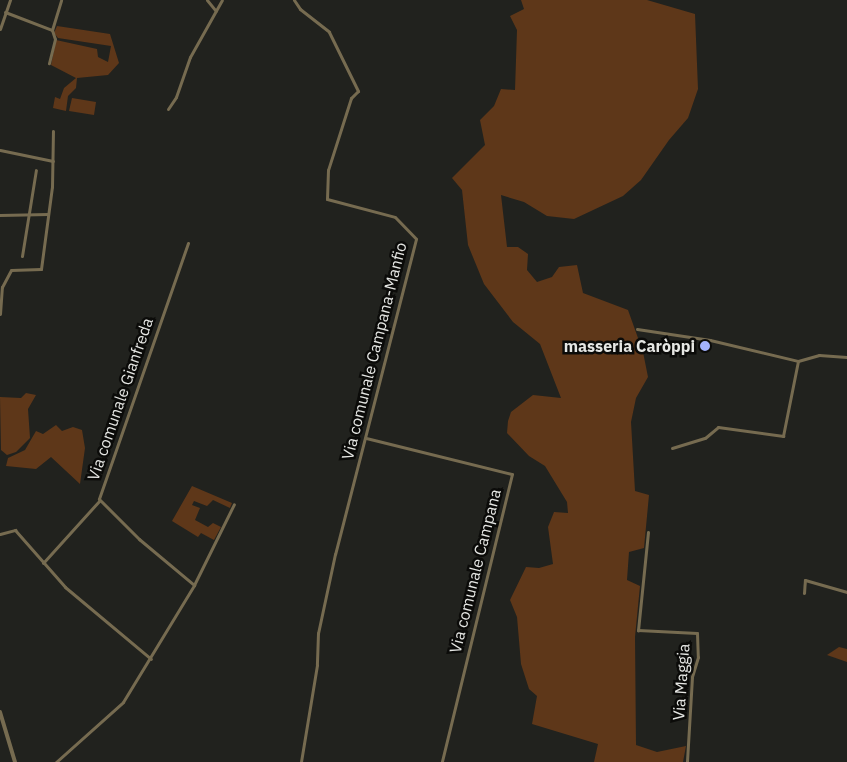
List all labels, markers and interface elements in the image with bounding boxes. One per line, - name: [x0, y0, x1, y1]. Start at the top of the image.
- street label: Via comunale Campana-Manfio: [338, 240, 410, 462]
- street label: Via comunale Gianfreda: [83, 315, 157, 483]
- place label: masseria Caròppi: [564, 336, 695, 356]
- marker: masseria Caròppi: [699, 340, 711, 352]
- street label: Via comunale Campana: [445, 487, 505, 655]
- street label: Via Maggia: [669, 643, 693, 721]

